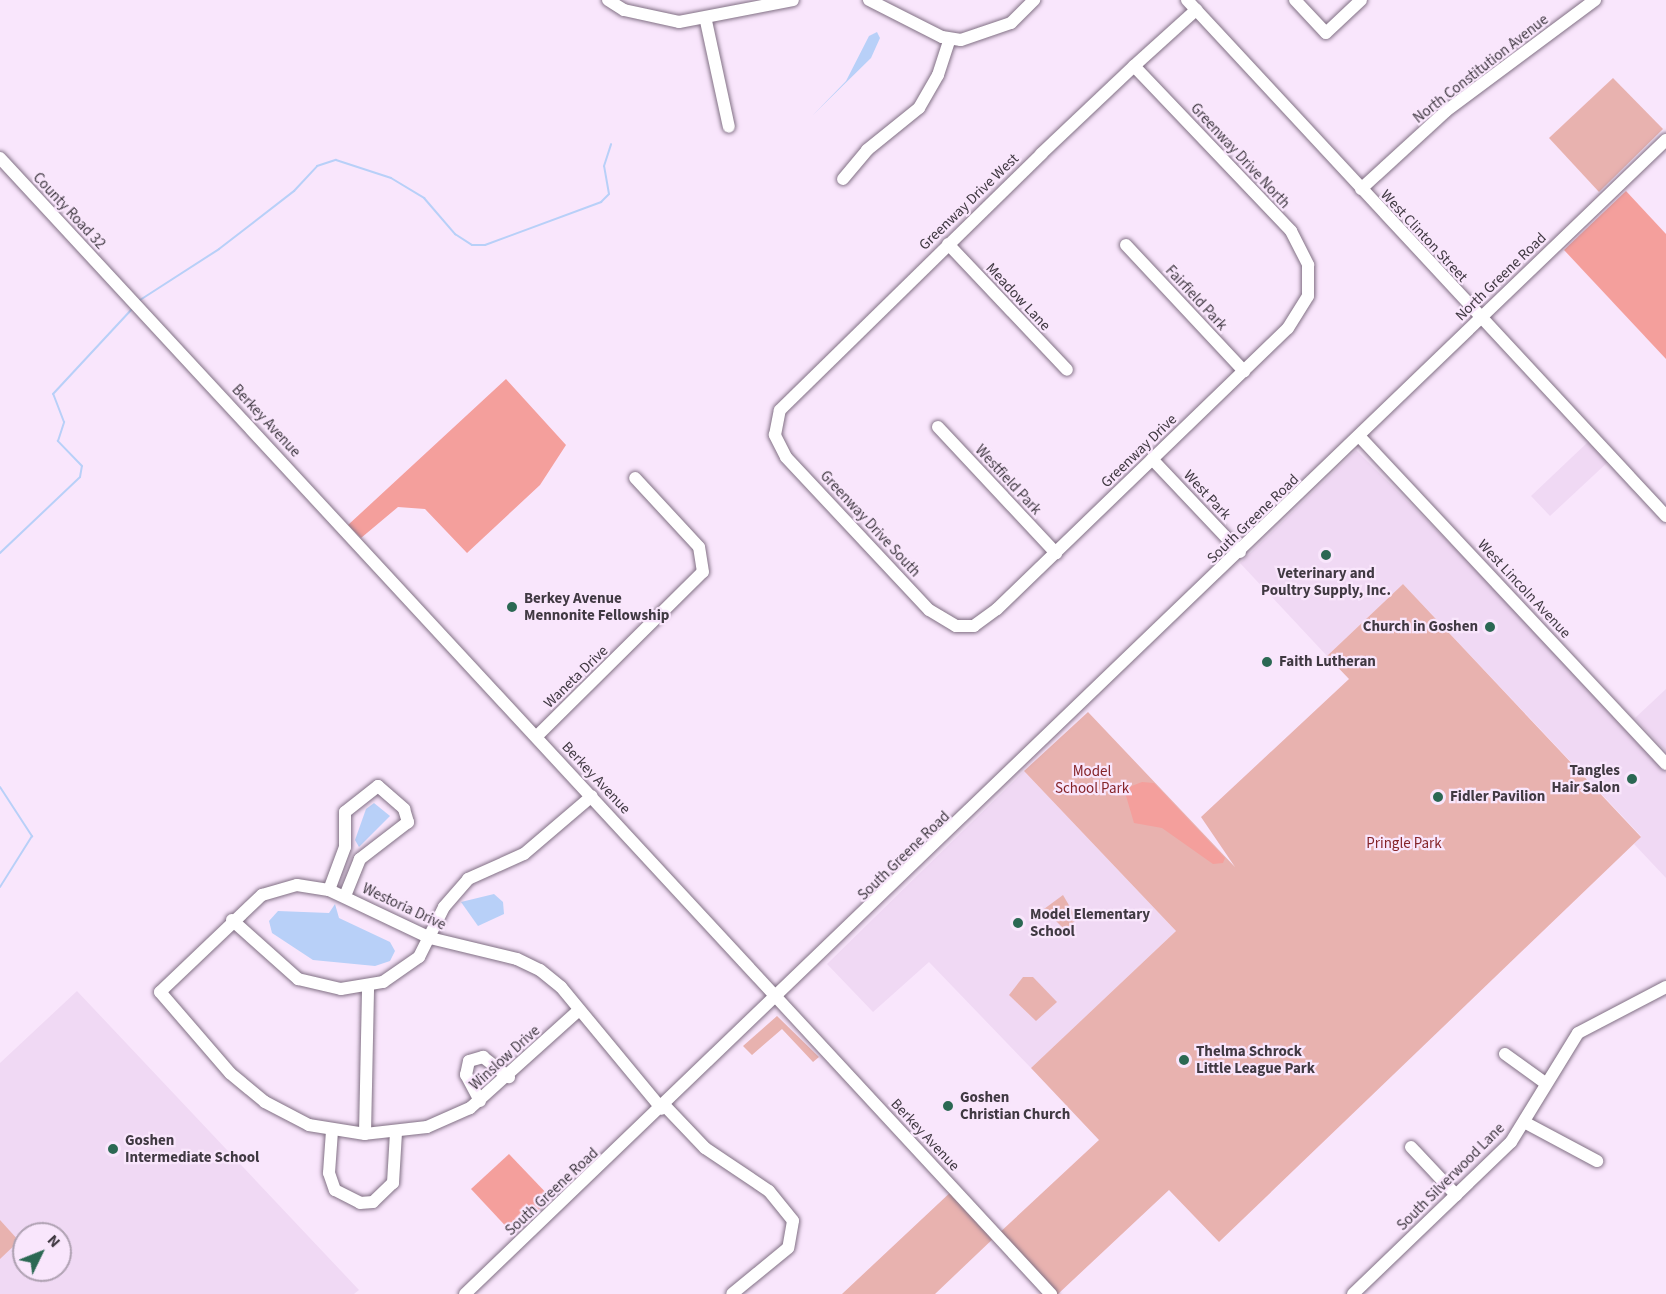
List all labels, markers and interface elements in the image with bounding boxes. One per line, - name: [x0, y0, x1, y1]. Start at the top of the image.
- street label: North Constitution Avenue: [1410, 11, 1552, 127]
- street label: Greenway Drive North: [1187, 100, 1293, 212]
- street label: Greenway Drive West: [915, 150, 1023, 254]
- street label: County Road 32: [29, 169, 109, 253]
- street label: West Clinton Street: [1377, 186, 1471, 286]
- street label: North Greene Road: [1452, 229, 1550, 325]
- street label: Meadow Lane: [982, 259, 1054, 335]
- street label: Fairfield Park: [1161, 262, 1231, 334]
- street label: Berkey Avenue: [228, 381, 304, 461]
- street label: Greenway Drive: [1097, 410, 1181, 492]
- street label: Westfield Park: [971, 441, 1045, 519]
- street label: West Park: [1180, 466, 1234, 524]
- street label: Greenway Drive South: [816, 467, 924, 581]
- street label: South Greene Road: [1203, 471, 1303, 567]
- street label: West Lincoln Avenue: [1474, 536, 1574, 642]
- marker: Veterinary and Poultry Supply, Inc.: [1319, 548, 1333, 562]
- place label: Veterinary and Poultry Supply, Inc.: [1261, 564, 1391, 599]
- place label: Berkey Avenue Mennonite Fellowship: [524, 589, 669, 624]
- marker: Berkey Avenue Mennonite Fellowship: [505, 600, 519, 614]
- place label: Church in Goshen: [1363, 618, 1478, 636]
- marker: Church in Goshen: [1483, 620, 1497, 634]
- street label: Waneta Drive: [540, 642, 612, 712]
- place label: Faith Lutheran: [1279, 653, 1376, 671]
- marker: Faith Lutheran: [1260, 655, 1274, 669]
- street label: Berkey Avenue: [558, 738, 634, 818]
- place label: Tangles Hair Salon: [1551, 761, 1620, 796]
- park label: Model School Park: [1055, 762, 1129, 797]
- marker: Tangles Hair Salon: [1625, 772, 1639, 786]
- place label: Fidler Pavilion: [1450, 788, 1545, 806]
- marker: Fidler Pavilion: [1431, 790, 1445, 804]
- street label: South Greene Road: [854, 808, 954, 904]
- park label: Pringle Park: [1366, 835, 1442, 853]
- street label: Westoria Drive: [359, 880, 449, 934]
- place label: Model Elementary School: [1030, 905, 1150, 940]
- marker: Model Elementary School: [1011, 916, 1025, 930]
- street label: Winslow Drive: [466, 1022, 544, 1094]
- place label: Thelma Schrock Little League Park: [1196, 1042, 1315, 1077]
- marker: Thelma Schrock Little League Park: [1177, 1053, 1191, 1067]
- place label: Goshen Christian Church: [960, 1088, 1070, 1123]
- street label: Berkey Avenue: [887, 1095, 963, 1175]
- marker: Goshen Christian Church: [941, 1099, 955, 1113]
- street label: South Silverwood Lane: [1393, 1119, 1509, 1235]
- place label: Goshen Intermediate School: [125, 1131, 259, 1166]
- marker: Goshen Intermediate School: [106, 1142, 120, 1156]
- street label: South Greene Road: [502, 1144, 602, 1240]
- north arrow: [12, 1222, 72, 1282]
- text: N: [42, 1230, 65, 1252]

